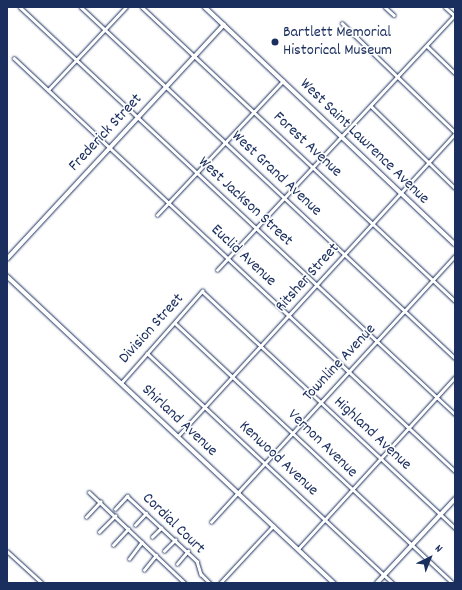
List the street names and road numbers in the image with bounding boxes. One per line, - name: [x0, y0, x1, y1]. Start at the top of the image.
- street label: West Saint Lawrence Avenue: [295, 75, 433, 209]
- street label: Frederick Street: [65, 90, 147, 176]
- street label: Forest Avenue: [269, 108, 345, 182]
- street label: West Grand Avenue: [227, 127, 325, 221]
- street label: West Jackson Street: [194, 153, 296, 251]
- street label: Euclid Avenue: [206, 221, 280, 291]
- street label: Ritsher Street: [272, 240, 344, 316]
- street label: Division Street: [116, 290, 188, 368]
- street label: Townline Avenue: [299, 320, 381, 406]
- street label: Shirland Avenue: [137, 381, 221, 461]
- street label: Highland Avenue: [329, 393, 415, 475]
- street label: Vernon Avenue: [283, 406, 361, 482]
- street label: Kenwood Avenue: [234, 417, 322, 501]
- street label: Cordial Court: [138, 489, 208, 559]

